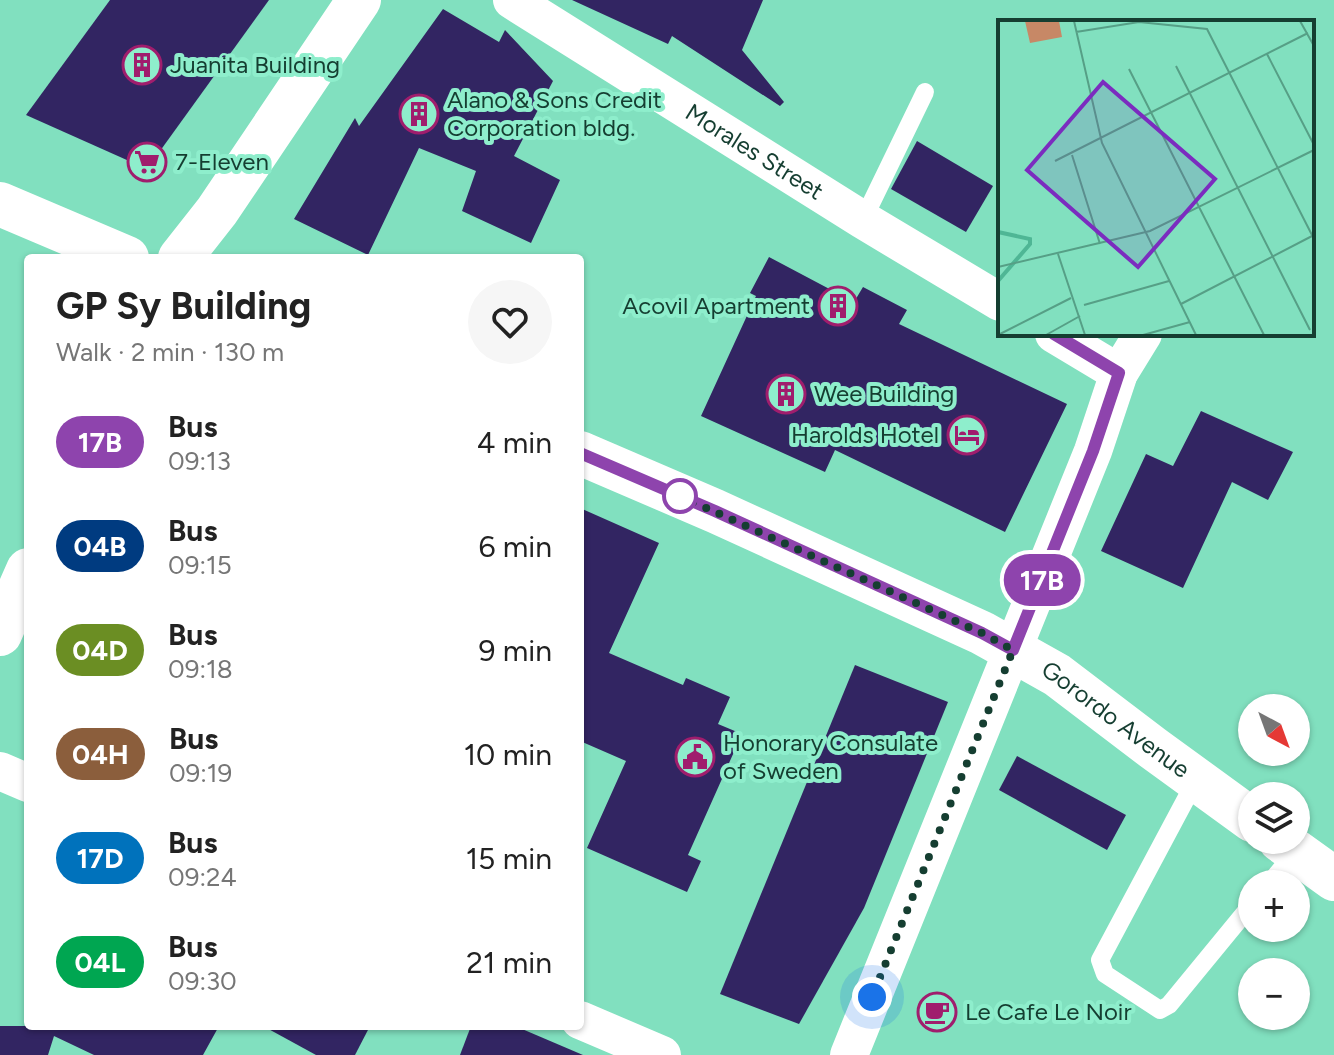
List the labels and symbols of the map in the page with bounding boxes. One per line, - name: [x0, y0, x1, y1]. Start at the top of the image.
- inset map: [998, 20, 1314, 336]
- building icon: Juanita Building: [121, 44, 163, 86]
- place label: Juanita Building: [170, 50, 340, 79]
- place label: Alano & Sons Credit Corporation bldg.: [447, 85, 662, 142]
- building icon: Alano & Sons Credit Corporation bldg.: [398, 93, 440, 135]
- street label: Morales Street: [680, 97, 829, 206]
- supermarket icon: 7-Eleven: [126, 141, 168, 183]
- place label: 7-Eleven: [175, 147, 269, 176]
- building icon: Acovil Apartment: [817, 285, 859, 327]
- place label: Acovil Apartment: [622, 291, 810, 320]
- building icon: Wee Building: [765, 373, 807, 415]
- place label: Wee Building: [814, 379, 954, 408]
- hotel icon: Harolds Hotel: [946, 414, 988, 456]
- place label: Harolds Hotel: [791, 420, 939, 449]
- unlabelled marker: [663, 479, 697, 513]
- line badge: 17B: [996, 554, 1088, 606]
- street label: Gorordo Avenue: [1037, 654, 1196, 784]
- north arrow: [1238, 694, 1310, 766]
- place label: Honorary Consulate of Sweden: [723, 728, 938, 785]
- public building icon: Honorary Consulate of Sweden: [674, 736, 716, 778]
- your location: [852, 977, 892, 1017]
- cafe icon: Le Cafe Le Noir: [916, 991, 958, 1033]
- place label: Le Cafe Le Noir: [965, 997, 1132, 1026]

